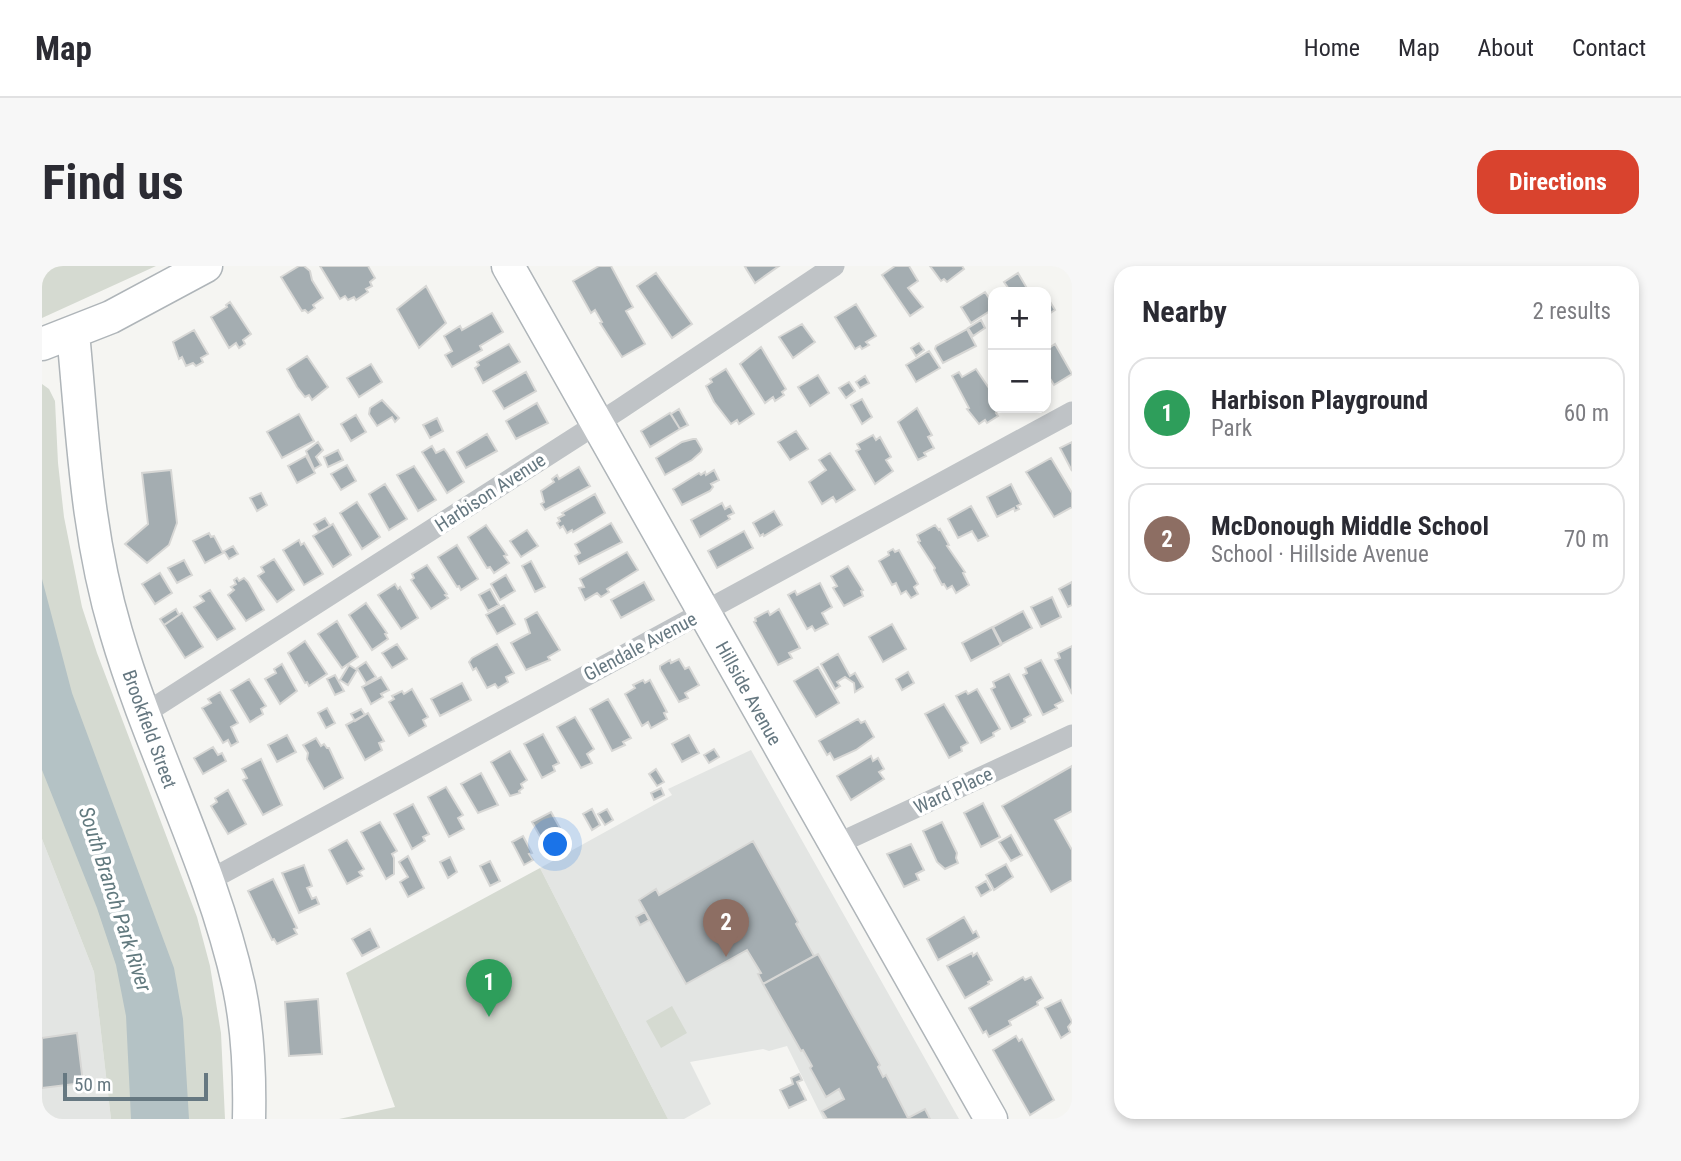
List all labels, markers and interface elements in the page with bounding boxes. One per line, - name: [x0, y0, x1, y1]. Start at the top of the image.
- text: Map: [35, 29, 92, 68]
- text: Home: [1304, 34, 1360, 62]
- text: Map: [1398, 34, 1440, 62]
- text: About: [1478, 34, 1534, 62]
- text: Contact: [1572, 34, 1646, 62]
- button: Directions: [1477, 150, 1639, 214]
- text: Find us: [42, 154, 184, 211]
- map controls: [988, 287, 1051, 413]
- button: +: [988, 287, 1051, 350]
- text: Nearby: [1142, 294, 1227, 329]
- text: 2 results: [1533, 298, 1611, 325]
- button: −: [988, 350, 1051, 413]
- text: Harbison Playground: [1211, 385, 1428, 415]
- text: 1: [1161, 400, 1173, 427]
- text: 60 m: [1564, 400, 1609, 427]
- text: Park: [1211, 415, 1252, 442]
- street label: Harbison Avenue: [431, 448, 550, 537]
- text: McDonough Middle School: [1211, 511, 1489, 541]
- text: 2: [1161, 526, 1173, 553]
- text: 70 m: [1564, 526, 1609, 553]
- text: School · Hillside Avenue: [1211, 541, 1429, 568]
- street label: Glendale Avenue: [580, 607, 701, 686]
- street label: Hillside Avenue: [711, 637, 787, 749]
- street label: Brookfield Street: [117, 667, 182, 792]
- street label: Ward Place: [910, 762, 996, 819]
- water label: South Branch Park River: [74, 804, 156, 995]
- your location: [538, 827, 572, 861]
- pin: 2: [703, 899, 749, 957]
- pin: 1: [466, 959, 512, 1017]
- scale bar: [63, 1070, 208, 1102]
- text: 50 m: [74, 1073, 111, 1096]

